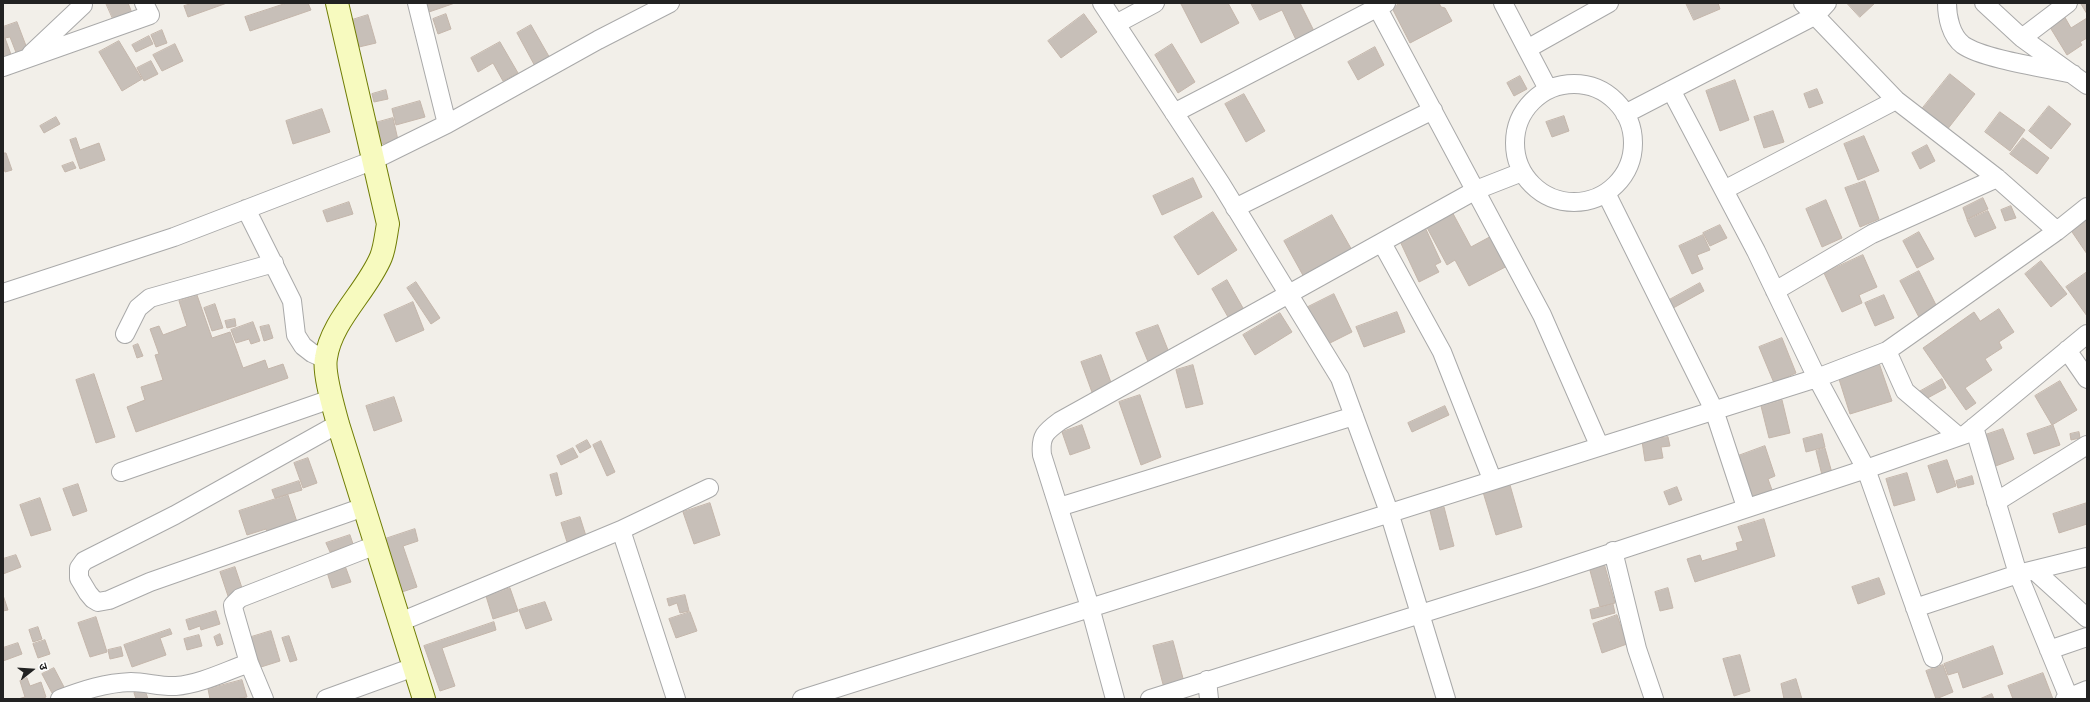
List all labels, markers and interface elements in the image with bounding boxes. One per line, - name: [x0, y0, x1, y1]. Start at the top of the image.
- north arrow: [12, 650, 52, 690]
- text: उ: [35, 661, 52, 672]

